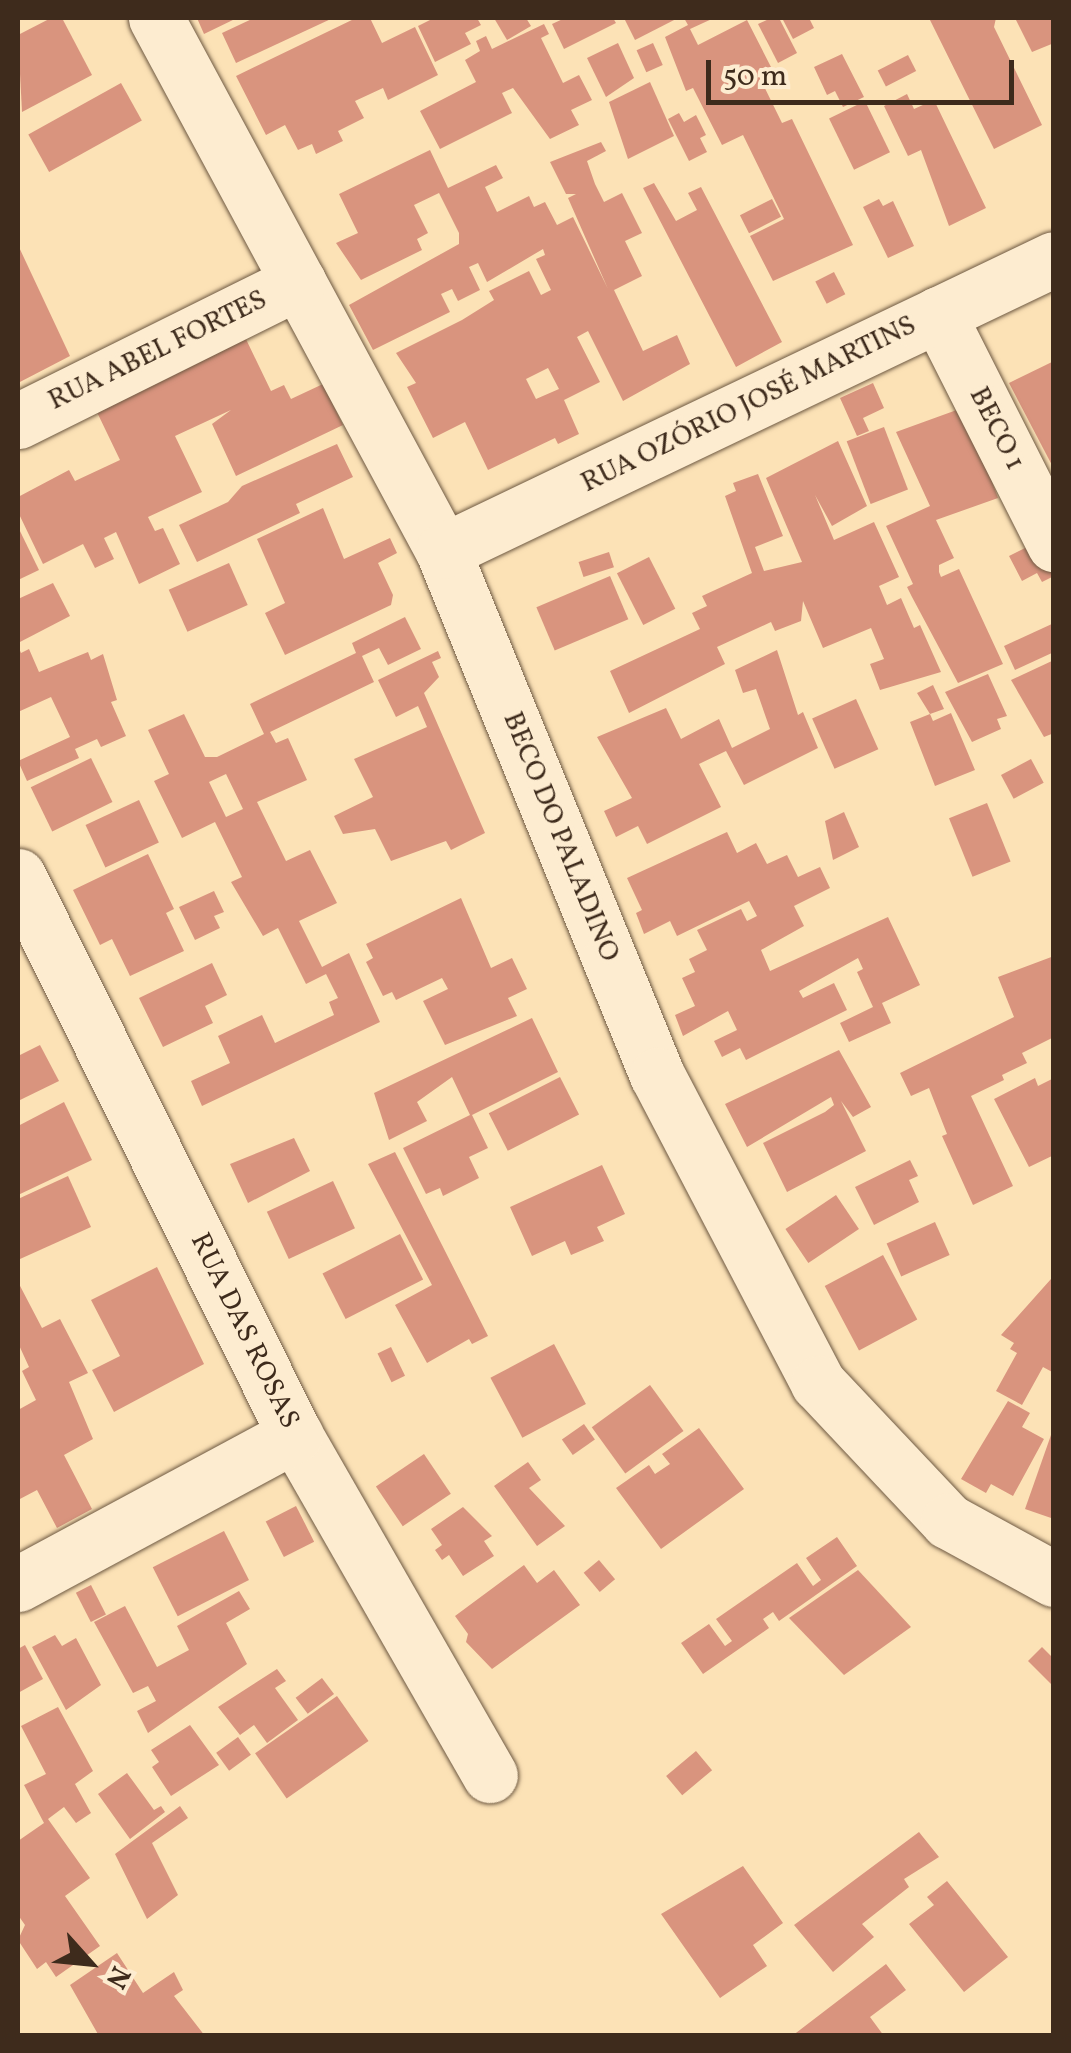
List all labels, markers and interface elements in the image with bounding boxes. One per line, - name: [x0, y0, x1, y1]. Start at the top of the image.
- scale bar: [711, 40, 1018, 102]
- text: 50 m: [723, 56, 787, 98]
- street label: RUA ABEL FORTES: [43, 284, 273, 418]
- street label: RUA OZÓRIO JOSÉ MARTINS: [576, 309, 922, 501]
- street label: BECO 1: [961, 382, 1031, 476]
- street label: BECO DO PALADINO: [495, 707, 625, 967]
- street label: RUA DAS ROSAS: [182, 1228, 306, 1434]
- north arrow: [40, 1913, 140, 2013]
- text: N: [95, 1959, 139, 1995]

